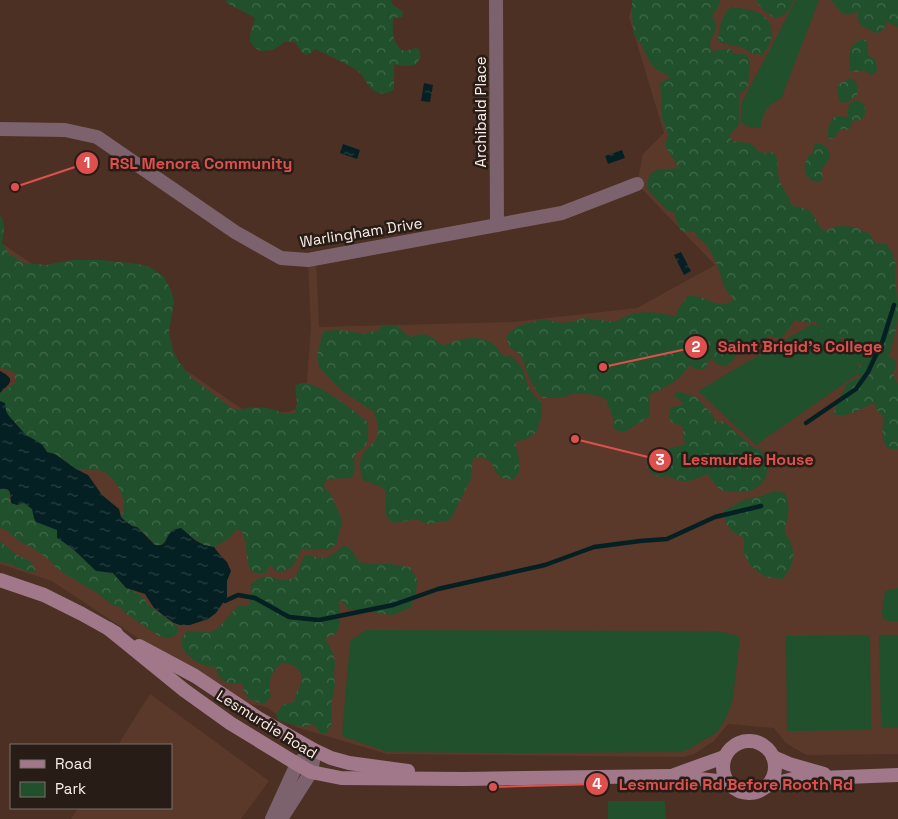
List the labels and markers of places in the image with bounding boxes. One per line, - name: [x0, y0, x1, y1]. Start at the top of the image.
- callout: RSL Menora Community: [75, 148, 303, 179]
- callout: Saint Brigid's College: [683, 331, 893, 362]
- callout: Lesmurdie House: [648, 444, 824, 475]
- callout: Lesmurdie Rd Before Rooth Rd: [584, 769, 864, 800]

